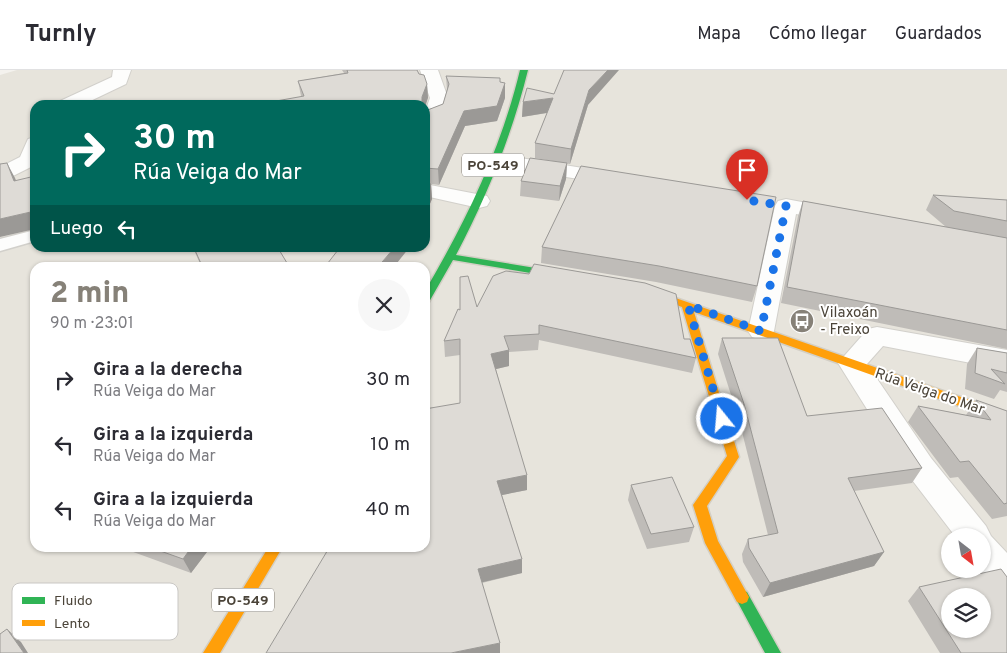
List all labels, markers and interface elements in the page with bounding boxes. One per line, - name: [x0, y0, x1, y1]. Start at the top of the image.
- text: Turnly: [25, 20, 97, 50]
- text: Mapa: [697, 23, 741, 46]
- text: Cómo llegar: [769, 23, 867, 46]
- text: Guardados: [895, 23, 982, 46]
- text: 30 m: [133, 117, 216, 161]
- icon: right: [50, 120, 115, 185]
- pin: [726, 149, 768, 200]
- road number: PO-549: [462, 154, 524, 176]
- icon: arrive: [733, 156, 761, 184]
- text: Rúa Veiga do Mar: [133, 160, 302, 187]
- icon: left: [113, 215, 141, 243]
- text: Luego: [50, 217, 103, 241]
- text: 2 min: [50, 276, 129, 313]
- button: close: [358, 279, 410, 331]
- place label: Vilaxoán - Freixo: [820, 304, 878, 340]
- bus stop icon: Vilaxoán - Freixo: [789, 308, 815, 334]
- text: 90 m · 23:01: [50, 314, 134, 334]
- text: Gira a la derecha: [93, 358, 243, 382]
- street label: Rúa Veiga do Mar: [872, 365, 987, 420]
- icon: right: [50, 366, 78, 394]
- text: 30 m: [366, 368, 410, 392]
- text: Rúa Veiga do Mar: [93, 382, 216, 402]
- position arrow: [695, 392, 747, 444]
- text: Gira a la izquierda: [93, 423, 253, 447]
- icon: left: [50, 431, 78, 459]
- text: 10 m: [370, 433, 410, 457]
- text: Rúa Veiga do Mar: [93, 447, 216, 467]
- text: Gira a la izquierda: [93, 488, 253, 512]
- icon: left: [50, 496, 78, 524]
- text: 40 m: [365, 498, 410, 522]
- text: Rúa Veiga do Mar: [93, 512, 216, 532]
- north arrow: [941, 528, 991, 578]
- map controls: [941, 528, 991, 638]
- legend: [12, 583, 178, 640]
- road number: PO-549: [212, 588, 274, 612]
- button: layers: [941, 588, 991, 638]
- text: Fluido: [54, 593, 93, 610]
- text: Lento: [54, 616, 90, 633]

